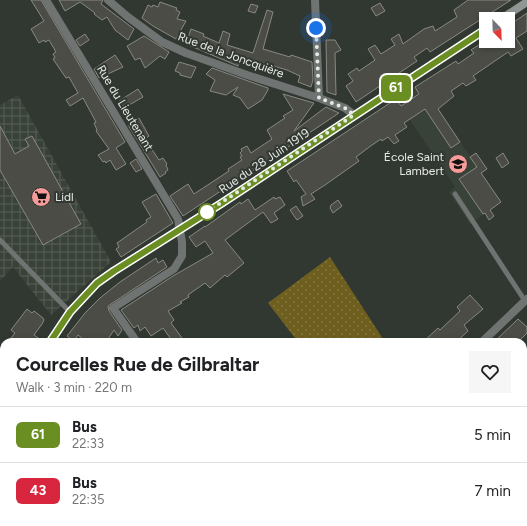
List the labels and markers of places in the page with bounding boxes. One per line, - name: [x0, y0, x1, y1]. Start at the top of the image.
- place label: École Saint Lambert: [384, 150, 444, 178]
- school or university icon: École Saint Lambert: [447, 153, 469, 175]
- supermarket icon: Lidl: [30, 186, 52, 208]
- place label: Lidl: [55, 190, 74, 204]
- unlabelled marker: [198, 203, 216, 221]

